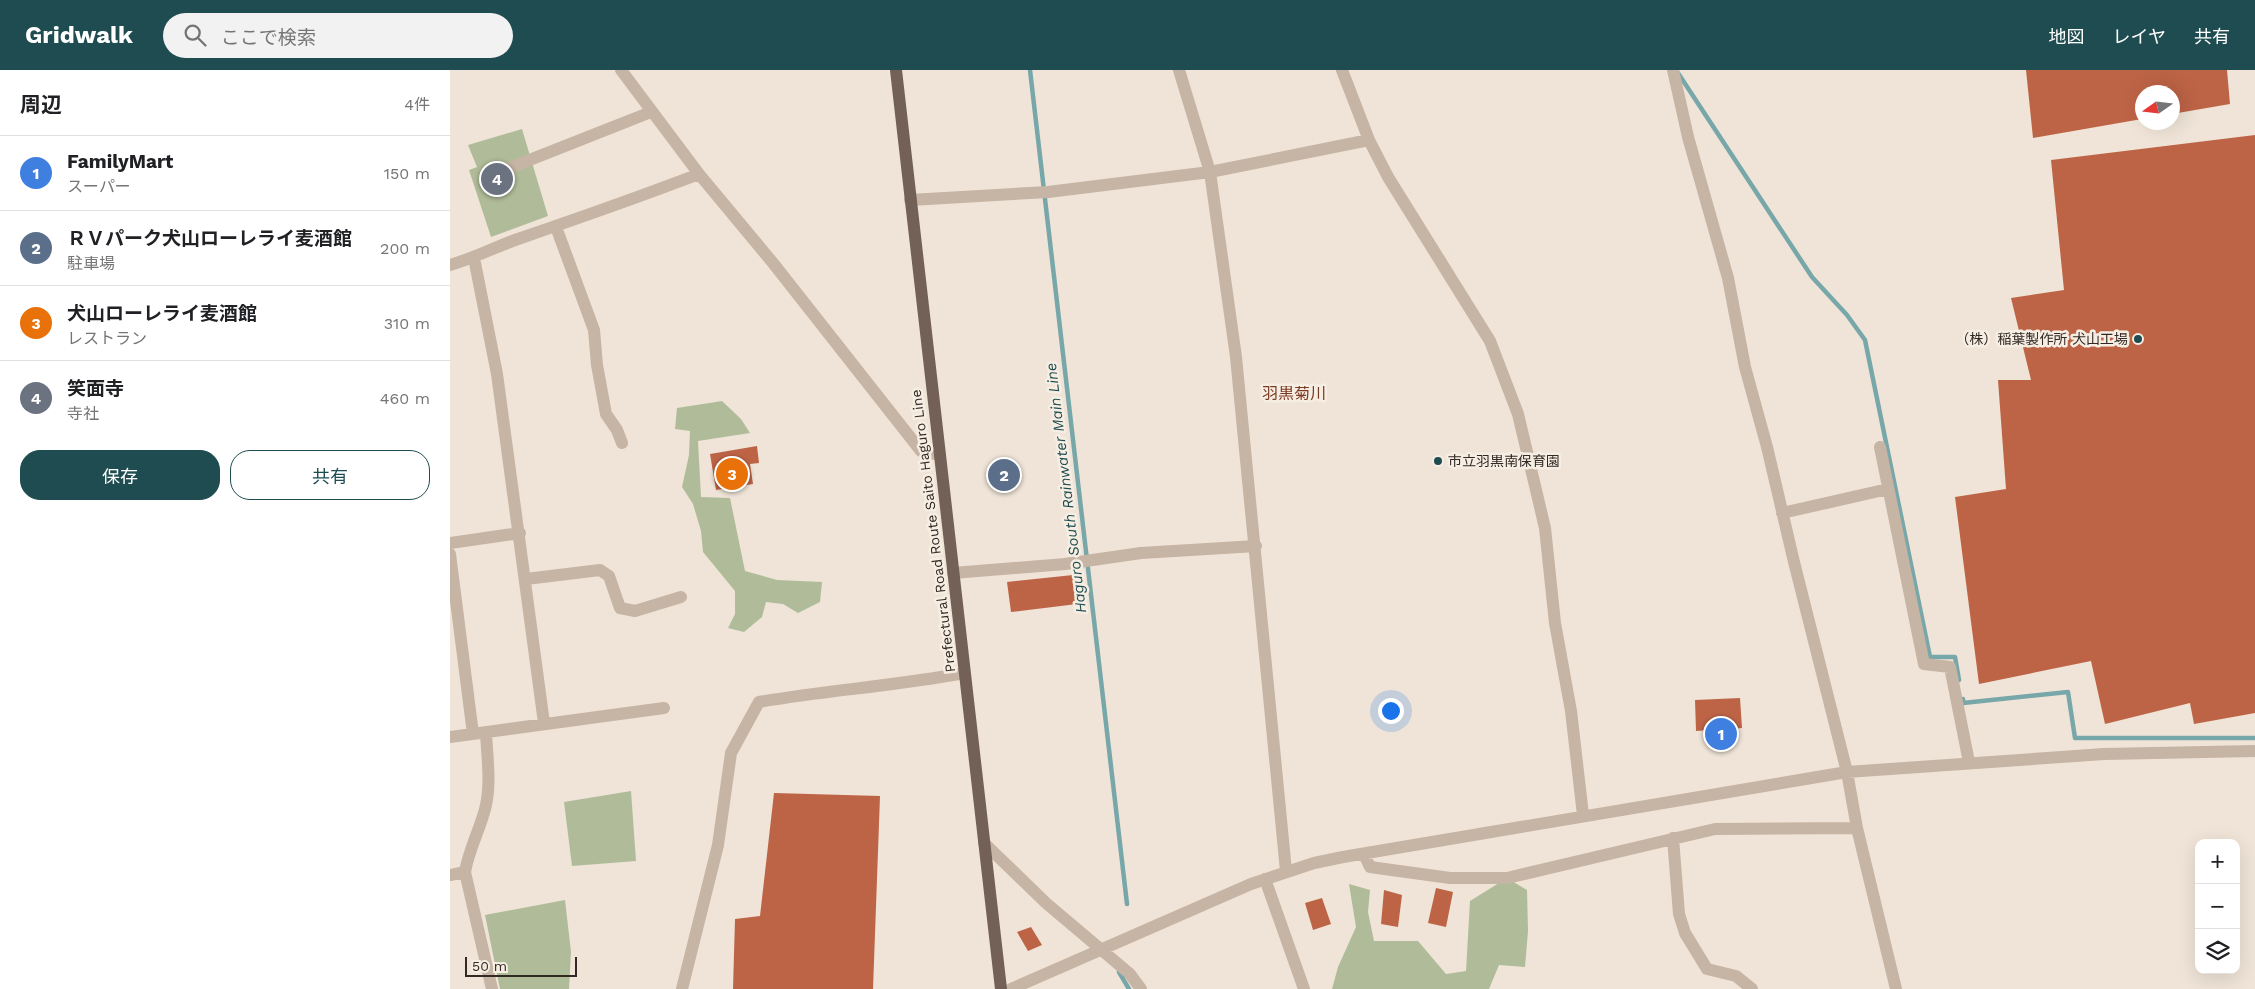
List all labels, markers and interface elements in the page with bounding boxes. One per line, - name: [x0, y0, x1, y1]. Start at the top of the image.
- search box: [163, 13, 513, 58]
- text: Gridwalk: [25, 21, 133, 49]
- icon: search: [181, 21, 209, 49]
- text: ここで検索: [221, 26, 316, 49]
- text: 地図: [2049, 26, 2085, 47]
- text: レイヤ: [2113, 26, 2166, 47]
- text: 共有: [2194, 26, 2230, 47]
- north arrow: [2135, 85, 2180, 130]
- text: 周辺: [20, 92, 62, 117]
- text: 4件: [404, 95, 430, 114]
- text: FamilyMart: [67, 150, 173, 173]
- pin: 4: [481, 160, 513, 198]
- text: 1: [33, 164, 39, 183]
- text: 150 m: [384, 164, 430, 183]
- text: スーパー: [67, 177, 131, 196]
- text: ＲＶパーク犬山ローレライ麦酒館: [67, 227, 352, 250]
- text: 2: [31, 239, 41, 258]
- text: 200 m: [380, 239, 430, 258]
- text: 駐車場: [67, 254, 115, 273]
- text: 犬山ローレライ麦酒館: [67, 302, 257, 325]
- text: 3: [31, 314, 41, 333]
- text: 310 m: [384, 314, 430, 333]
- text: レストラン: [67, 329, 147, 348]
- place label: （株）稲葉製作所 犬山工場: [1955, 331, 2128, 347]
- marker: （株）稲葉製作所 犬山工場: [2132, 333, 2144, 345]
- water label: Haguro South Rainwater Main Line: [1042, 362, 1090, 614]
- text: 笑面寺: [67, 377, 124, 400]
- district label: 羽黒菊川: [1262, 384, 1326, 403]
- text: 4: [31, 389, 41, 408]
- text: 460 m: [380, 389, 430, 408]
- street label: Prefectural Road Route Saito Haguro Line: [908, 389, 958, 673]
- text: 寺社: [67, 404, 99, 423]
- button: 保存: [20, 450, 220, 500]
- button: 共有: [230, 450, 430, 500]
- place label: 市立羽黒南保育園: [1448, 453, 1560, 469]
- pin: 3: [716, 455, 748, 493]
- marker: 市立羽黒南保育園: [1432, 455, 1444, 467]
- pin: 2: [988, 456, 1020, 494]
- your location: [1378, 698, 1404, 724]
- pin: 1: [1705, 715, 1737, 753]
- map controls: [2195, 839, 2240, 974]
- button: +: [2195, 839, 2240, 884]
- button: −: [2195, 884, 2240, 929]
- button: layers: [2195, 929, 2240, 974]
- scale bar: [465, 954, 578, 977]
- text: 50 m: [472, 958, 507, 974]

